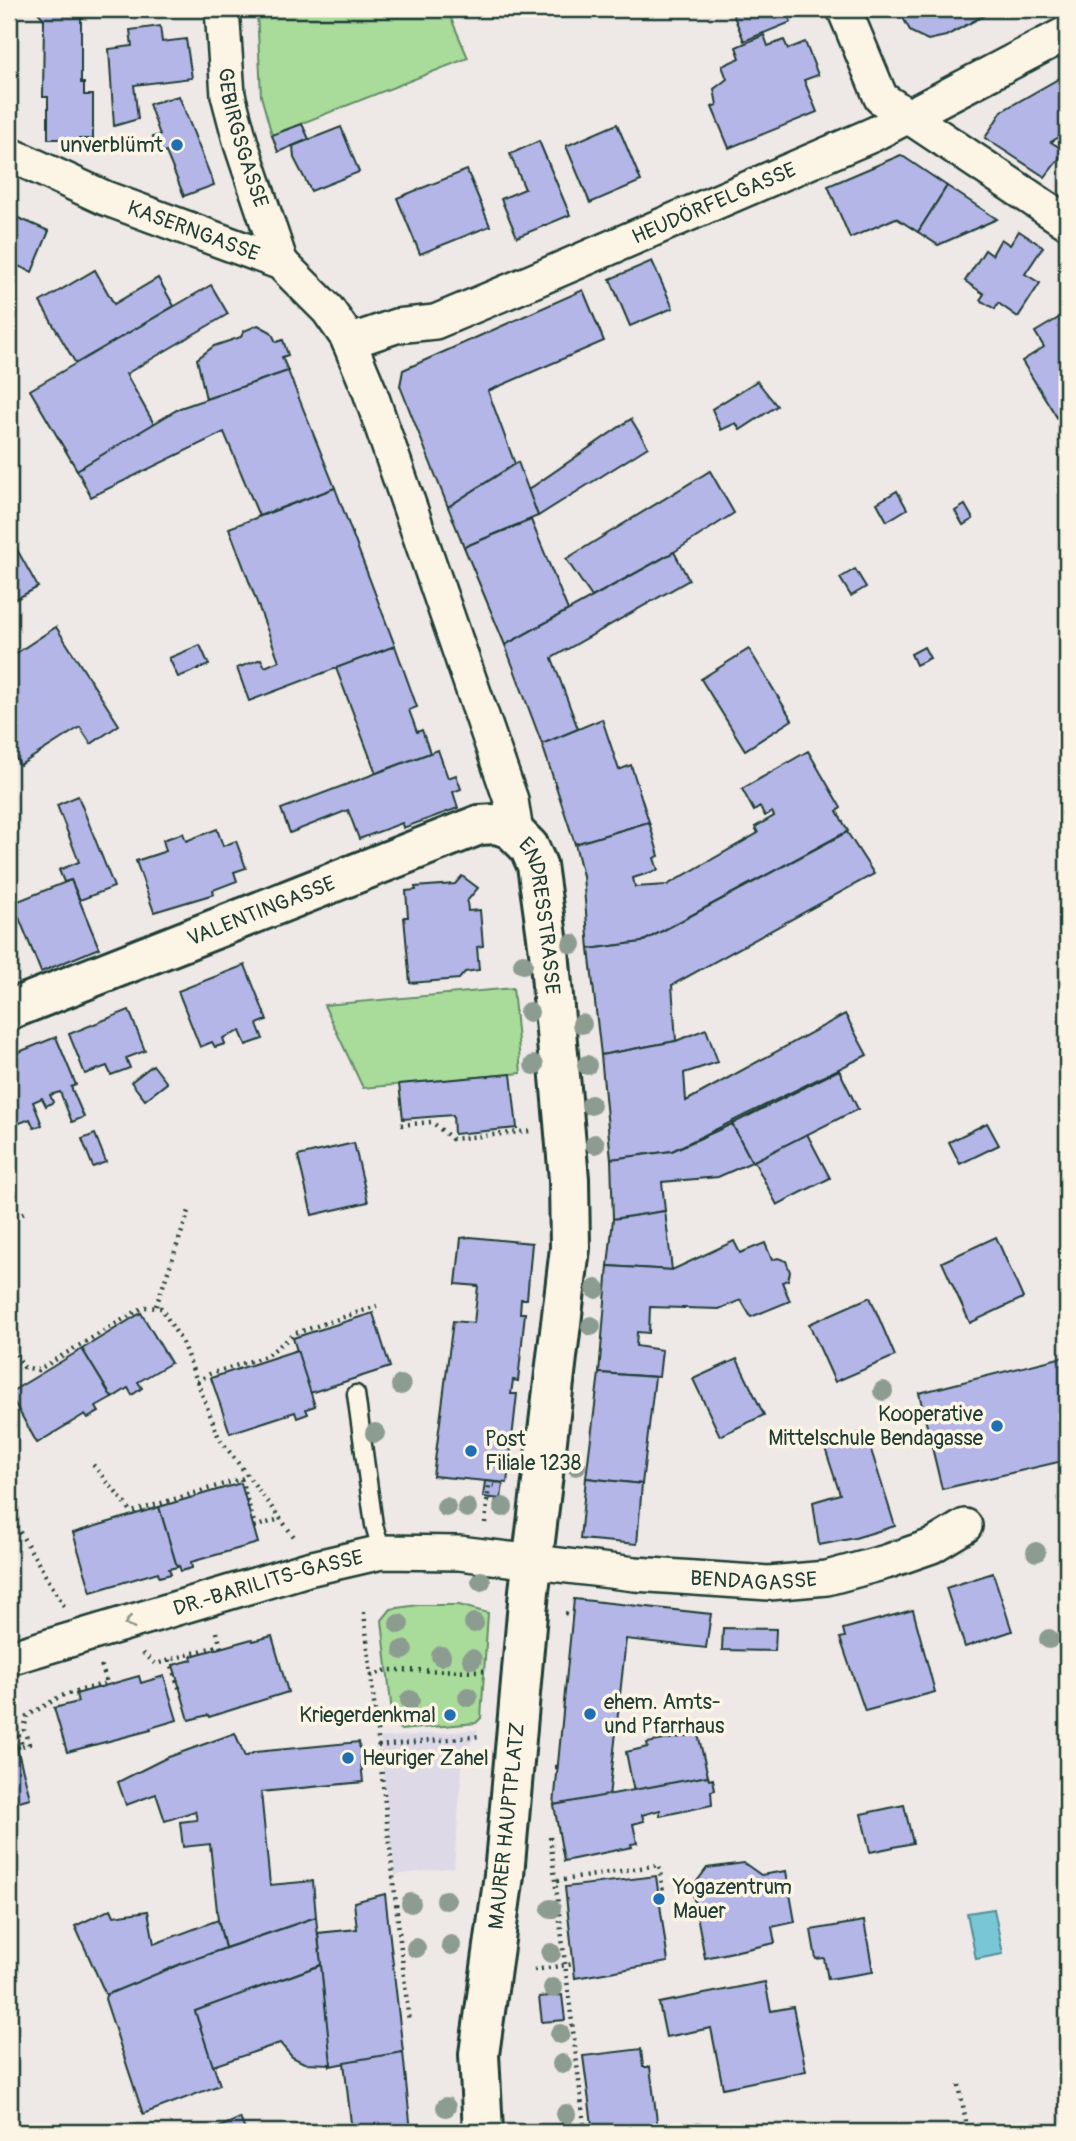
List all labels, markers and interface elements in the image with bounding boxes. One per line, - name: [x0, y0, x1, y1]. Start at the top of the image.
- street label: GEBIRGSGASSE: [213, 67, 275, 211]
- place label: unverblümt: [60, 132, 164, 159]
- marker: unverblümt: [169, 137, 185, 153]
- street label: HEUDÖRFELGASSE: [628, 156, 800, 250]
- street label: KASERNGASSE: [124, 194, 263, 267]
- street label: ENDRESSTRASSE: [513, 831, 566, 996]
- street label: VALENTINGASSE: [183, 869, 339, 952]
- place label: Kooperative Mittelschule Bendagasse: [768, 1401, 984, 1452]
- marker: Kooperative Mittelschule Bendagasse: [989, 1418, 1005, 1434]
- place label: Post Filiale 1238: [485, 1426, 581, 1477]
- marker: Post Filiale 1238: [463, 1443, 479, 1459]
- street label: DR.-BARILITS-GASSE: [170, 1543, 366, 1622]
- street label: BENDAGASSE: [689, 1564, 818, 1597]
- one-way arrow: [123, 1614, 135, 1629]
- place label: ehem. Amts- und Pfarrhaus: [604, 1689, 725, 1740]
- place label: Kriegerdenkmal: [299, 1702, 436, 1729]
- marker: ehem. Amts- und Pfarrhaus: [582, 1706, 598, 1722]
- marker: Kriegerdenkmal: [442, 1707, 458, 1723]
- street label: MAURER HAUPTPLATZ: [483, 1721, 531, 1931]
- place label: Heuriger Zahel: [362, 1745, 489, 1772]
- marker: Heuriger Zahel: [340, 1750, 356, 1766]
- place label: Yogazentrum Mauer: [672, 1874, 792, 1925]
- marker: Yogazentrum Mauer: [651, 1891, 667, 1907]

